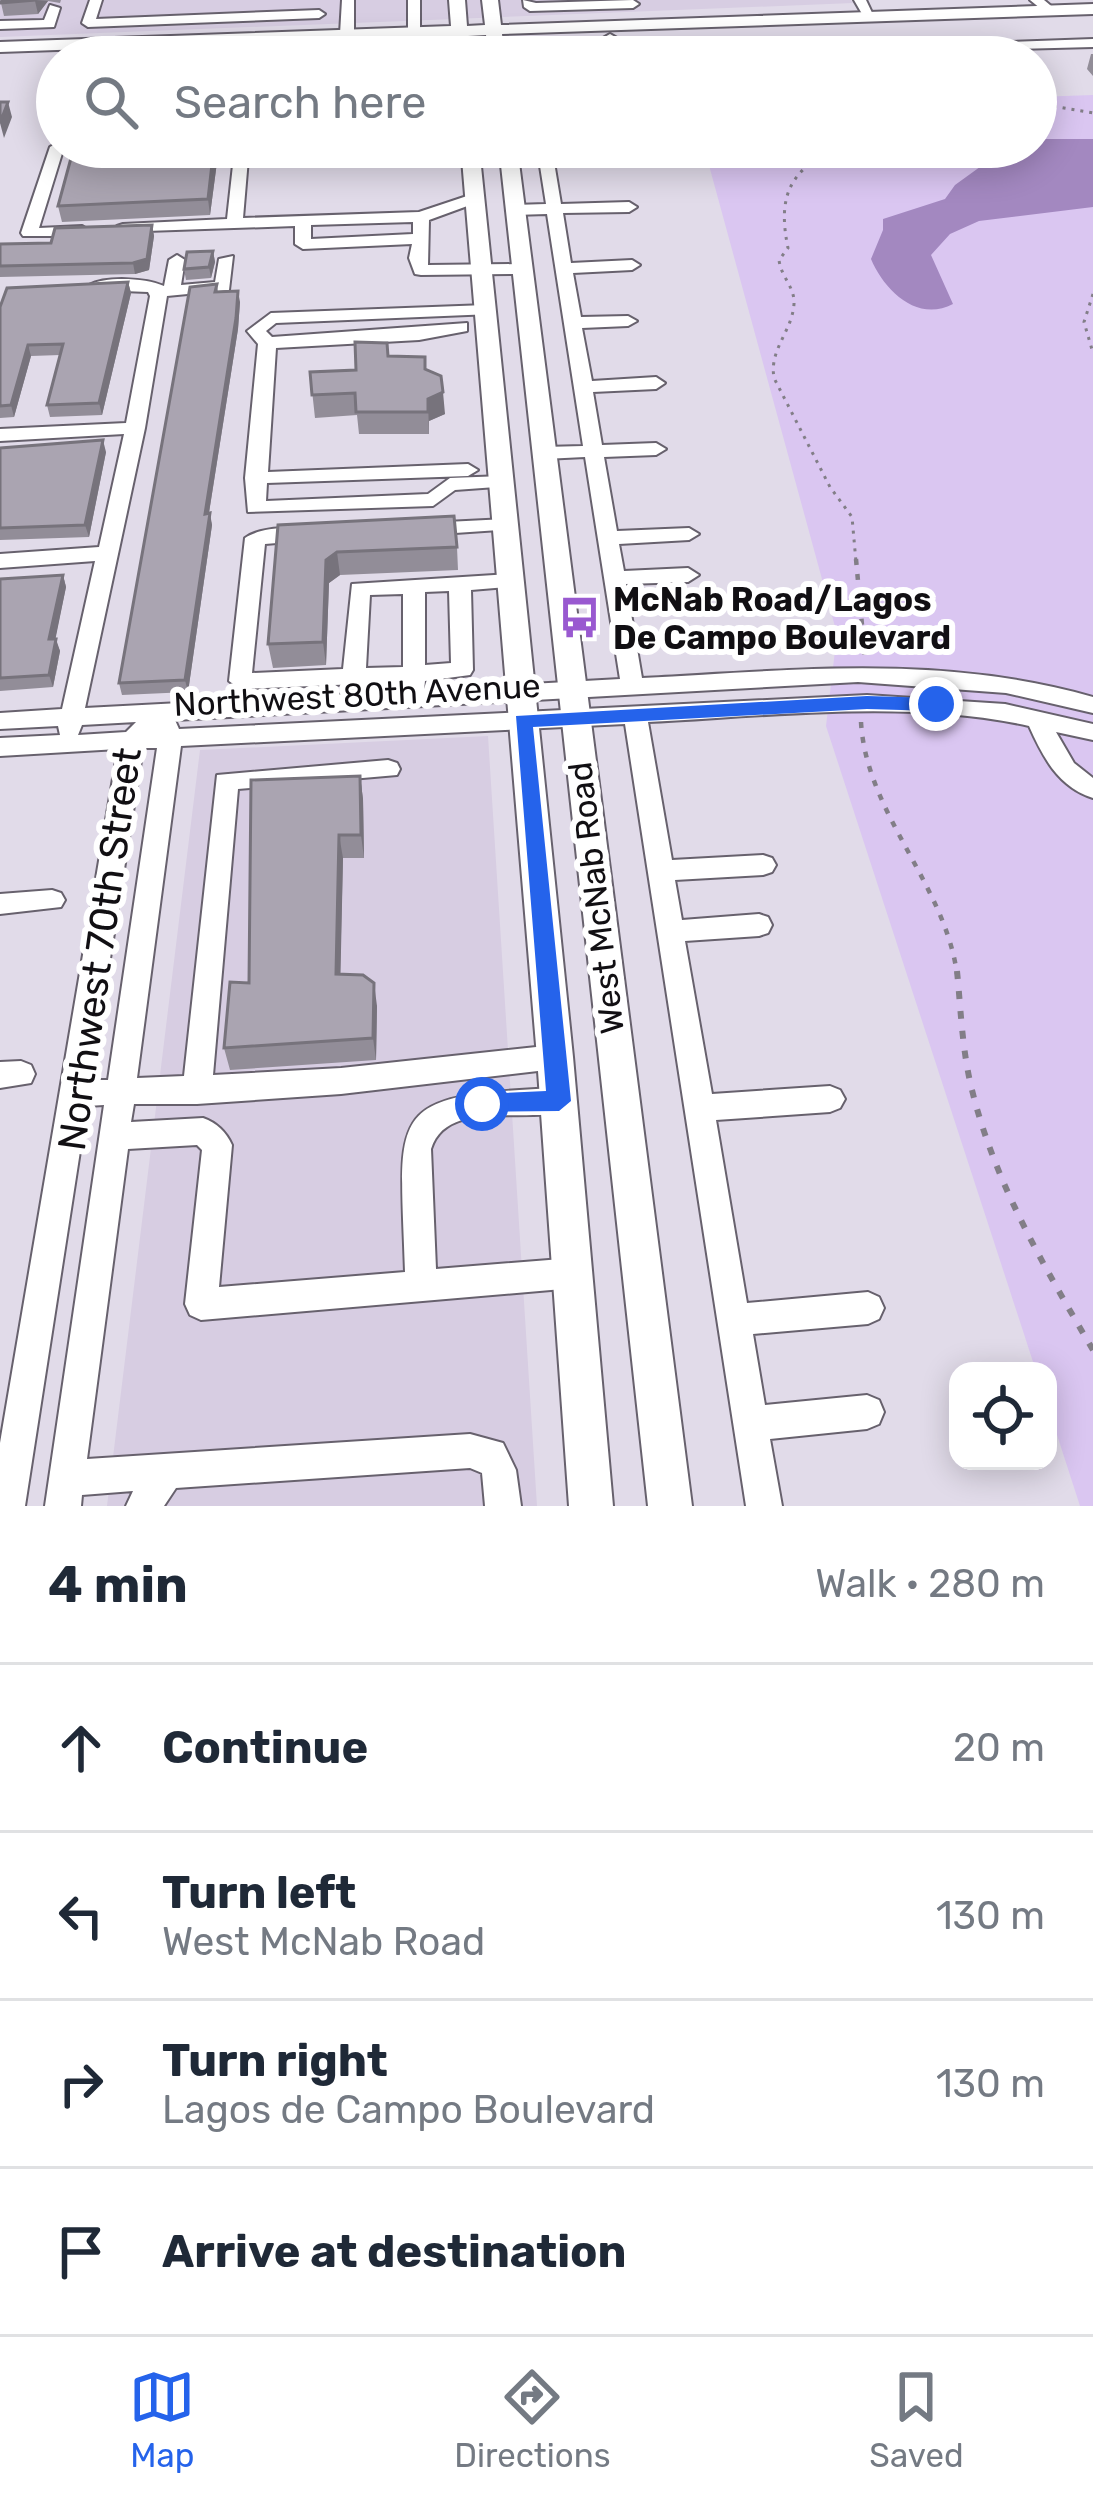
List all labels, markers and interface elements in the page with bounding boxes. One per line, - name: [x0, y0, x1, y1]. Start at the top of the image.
- search box: [36, 36, 1057, 168]
- icon: search: [78, 69, 144, 135]
- text: Search here: [174, 76, 426, 129]
- place label: McNab Road/Lagos De Campo Boulevard: [613, 580, 951, 657]
- bus stop icon: McNab Road/Lagos De Campo Boulevard: [556, 595, 602, 641]
- street label: Northwest 80th Avenue: [173, 666, 541, 724]
- route end: [909, 677, 963, 731]
- street label: Northwest 70th Street: [49, 745, 151, 1153]
- street label: West McNab Road: [560, 760, 632, 1036]
- route start: [455, 1077, 509, 1131]
- map controls: [949, 1362, 1057, 1470]
- button: locate: [949, 1362, 1057, 1470]
- text: 4 min: [48, 1554, 188, 1615]
- text: Walk · 280 m: [815, 1561, 1045, 1607]
- icon: ahead: [48, 1715, 114, 1781]
- text: Continue: [162, 1721, 368, 1774]
- text: 20 m: [953, 1725, 1045, 1771]
- text: Turn left: [162, 1866, 356, 1919]
- icon: left: [48, 1883, 114, 1949]
- text: 130 m: [936, 1893, 1045, 1939]
- text: West McNab Road: [162, 1919, 485, 1965]
- text: Turn right: [162, 2034, 388, 2087]
- icon: right: [48, 2051, 114, 2117]
- text: 130 m: [936, 2061, 1045, 2107]
- text: Lagos de Campo Boulevard: [162, 2087, 655, 2133]
- icon: arrive: [48, 2219, 114, 2285]
- text: Arrive at destination: [162, 2225, 627, 2278]
- tab: Map: [129, 2364, 195, 2475]
- tab: Directions: [454, 2364, 611, 2475]
- tab: Saved: [869, 2364, 964, 2475]

